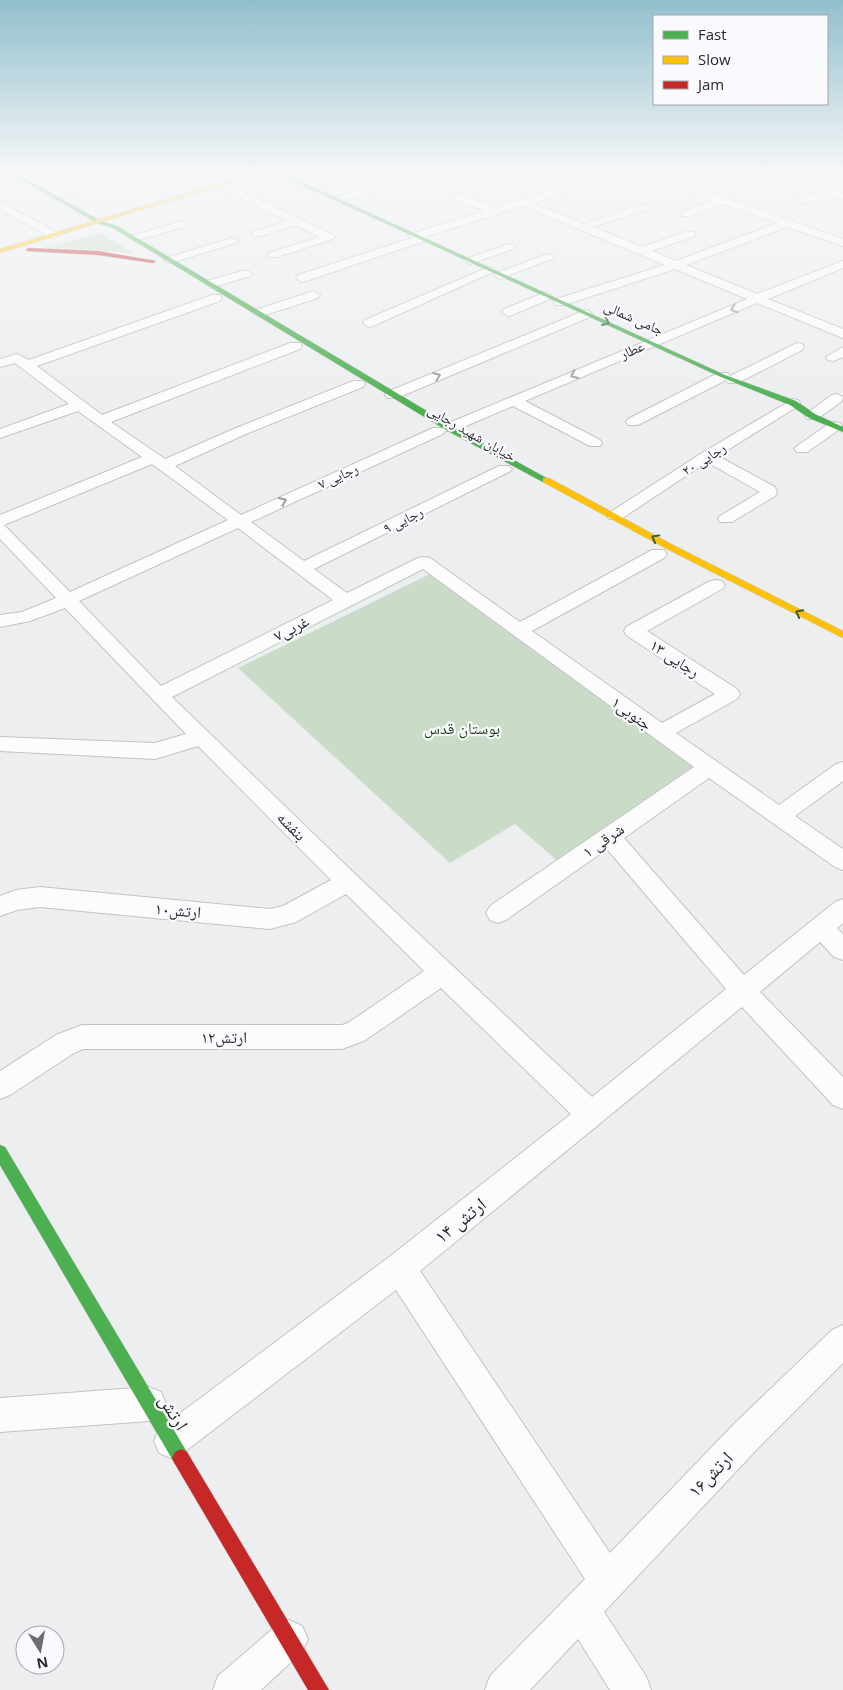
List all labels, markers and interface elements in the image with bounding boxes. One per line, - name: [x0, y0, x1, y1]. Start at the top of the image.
- legend: [653, 15, 828, 105]
- text: Fast: [698, 24, 727, 44]
- text: Slow: [698, 49, 731, 69]
- text: Jam: [696, 74, 724, 94]
- street label: جامی شمالی: [601, 296, 667, 339]
- one-way arrow: [730, 303, 739, 313]
- one-way arrow: [602, 317, 610, 327]
- street label: عطار: [616, 336, 647, 364]
- one-way arrow: [570, 369, 579, 380]
- one-way arrow: [432, 372, 441, 382]
- street label: خیابان شهید رجایی: [425, 400, 520, 466]
- street label: رجایی ۲۰: [678, 438, 729, 479]
- street label: رجایی ۷: [315, 458, 361, 493]
- one-way arrow: [278, 497, 287, 508]
- street label: رجایی ۹: [380, 502, 426, 537]
- one-way arrow: [651, 535, 660, 545]
- one-way arrow: [796, 609, 805, 619]
- street label: غربی۷: [269, 610, 313, 646]
- street label: رجایی ۱۳: [646, 634, 704, 682]
- street label: جنوبی۱: [607, 691, 657, 735]
- park label: بوستان قدس: [424, 717, 500, 739]
- street label: بنفشه: [273, 807, 311, 845]
- street label: شرقی ۱: [578, 818, 628, 862]
- street label: ارتش۱۰: [154, 897, 202, 923]
- street label: ارتش۱۲: [201, 1026, 247, 1048]
- street label: ارتش ۱۴: [429, 1191, 491, 1249]
- street label: ارتش: [153, 1389, 195, 1435]
- street label: ارتش۱۶: [682, 1445, 738, 1503]
- north arrow: [15, 1625, 65, 1675]
- text: N: [35, 1653, 50, 1674]

